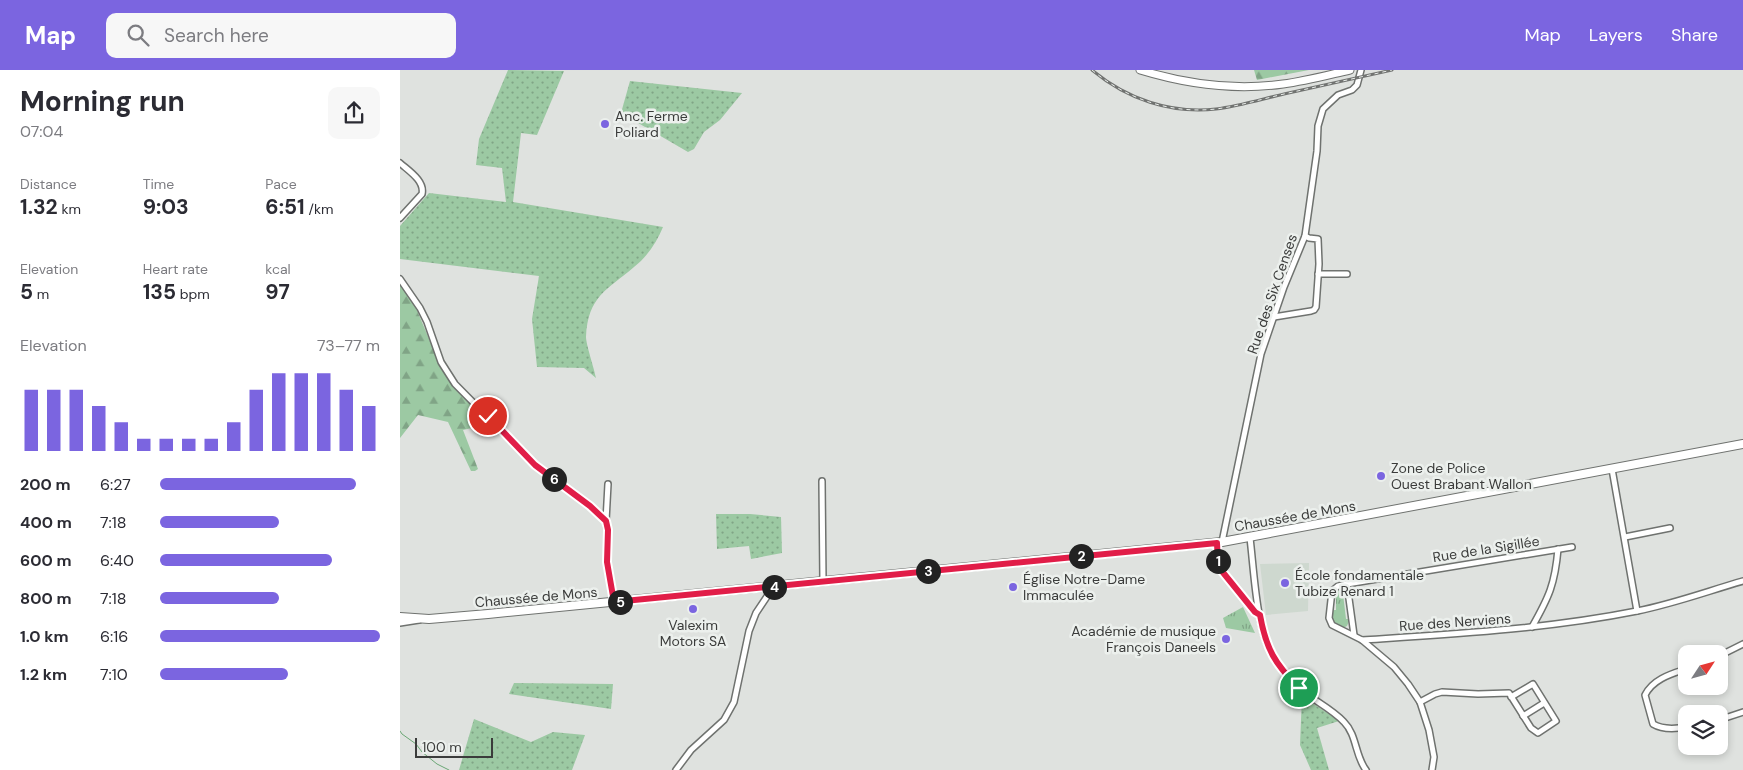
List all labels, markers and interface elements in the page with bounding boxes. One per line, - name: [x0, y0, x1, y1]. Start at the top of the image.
- search box: [106, 13, 456, 58]
- text: Map: [25, 20, 76, 51]
- icon: search: [124, 21, 152, 49]
- text: Search here: [164, 23, 269, 48]
- text: Map: [1525, 23, 1561, 47]
- text: Layers: [1589, 23, 1643, 47]
- text: Share: [1671, 23, 1718, 47]
- text: Morning run: [20, 83, 185, 120]
- button: share: [328, 87, 380, 139]
- place label: Anc. Ferme Poliard: [615, 107, 688, 141]
- marker: Anc. Ferme Poliard: [599, 118, 611, 130]
- text: 07:04: [20, 121, 63, 142]
- text: Distance: [20, 175, 77, 193]
- text: Time: [143, 175, 174, 193]
- text: Pace: [265, 175, 297, 193]
- text: 1.32: [20, 193, 58, 221]
- text: 9:03: [143, 193, 189, 221]
- text: 6:51: [265, 193, 305, 221]
- text: km: [58, 200, 81, 218]
- text: /km: [305, 200, 333, 218]
- street label: Rue des Six Censes: [1243, 232, 1301, 356]
- text: Elevation: [20, 260, 78, 278]
- text: Heart rate: [143, 260, 208, 278]
- text: kcal: [265, 260, 291, 278]
- text: 5: [20, 278, 33, 306]
- text: 135: [143, 278, 176, 306]
- text: 97: [265, 278, 290, 306]
- text: m: [33, 285, 49, 303]
- text: bpm: [176, 285, 210, 303]
- text: Elevation: [20, 335, 87, 356]
- text: 73–77 m: [317, 335, 380, 356]
- pin: [467, 395, 509, 437]
- icon: check: [474, 402, 502, 430]
- place label: Zone de Police Ouest Brabant Wallon: [1391, 459, 1532, 493]
- pin: 6: [542, 466, 566, 492]
- text: 6: [550, 470, 559, 488]
- marker: Zone de Police Ouest Brabant Wallon: [1375, 470, 1387, 482]
- text: 200 m: [20, 474, 71, 495]
- text: 6:27: [100, 474, 131, 495]
- street label: Chaussée de Mons: [1233, 496, 1357, 536]
- text: 400 m: [20, 512, 72, 533]
- text: 7:18: [100, 512, 127, 533]
- street label: Rue de la Sigillée: [1431, 532, 1541, 566]
- pin: 2: [1068, 544, 1094, 568]
- text: 2: [1077, 547, 1086, 565]
- pin: 1: [1206, 548, 1230, 574]
- text: 600 m: [20, 550, 72, 571]
- text: 6:40: [100, 550, 134, 571]
- text: 1: [1216, 552, 1221, 570]
- pin: 3: [916, 558, 940, 584]
- text: 3: [924, 562, 933, 580]
- place label: École fondamentale Tubize Renard 1: [1295, 566, 1424, 600]
- place label: Église Notre-Dame Immaculée: [1023, 570, 1145, 604]
- pin: 4: [762, 574, 786, 600]
- marker: École fondamentale Tubize Renard 1: [1279, 577, 1291, 589]
- text: 4: [770, 578, 779, 596]
- marker: Église Notre-Dame Immaculée: [1007, 581, 1019, 593]
- street label: Chaussée de Mons: [474, 583, 598, 611]
- text: 800 m: [20, 588, 71, 609]
- text: 7:18: [100, 588, 127, 609]
- pin: 5: [608, 590, 632, 614]
- text: 5: [616, 593, 625, 611]
- marker: Valexim Motors SA: [687, 603, 699, 615]
- street label: Rue des Nerviens: [1398, 609, 1512, 635]
- place label: Valexim Motors SA: [660, 616, 726, 650]
- place label: Académie de musique François Daneels: [1071, 622, 1216, 656]
- text: 1.0 km: [20, 626, 69, 647]
- text: 6:16: [100, 626, 128, 647]
- marker: Académie de musique François Daneels: [1220, 633, 1232, 645]
- north arrow: [1678, 645, 1728, 695]
- map controls: [1678, 645, 1728, 755]
- text: 1.2 km: [20, 664, 67, 685]
- text: 7:10: [100, 664, 128, 685]
- pin: [1278, 667, 1320, 709]
- icon: arrive: [1285, 674, 1313, 702]
- button: layers: [1678, 705, 1728, 755]
- scale bar: [415, 735, 492, 758]
- text: 100 m: [422, 738, 462, 756]

